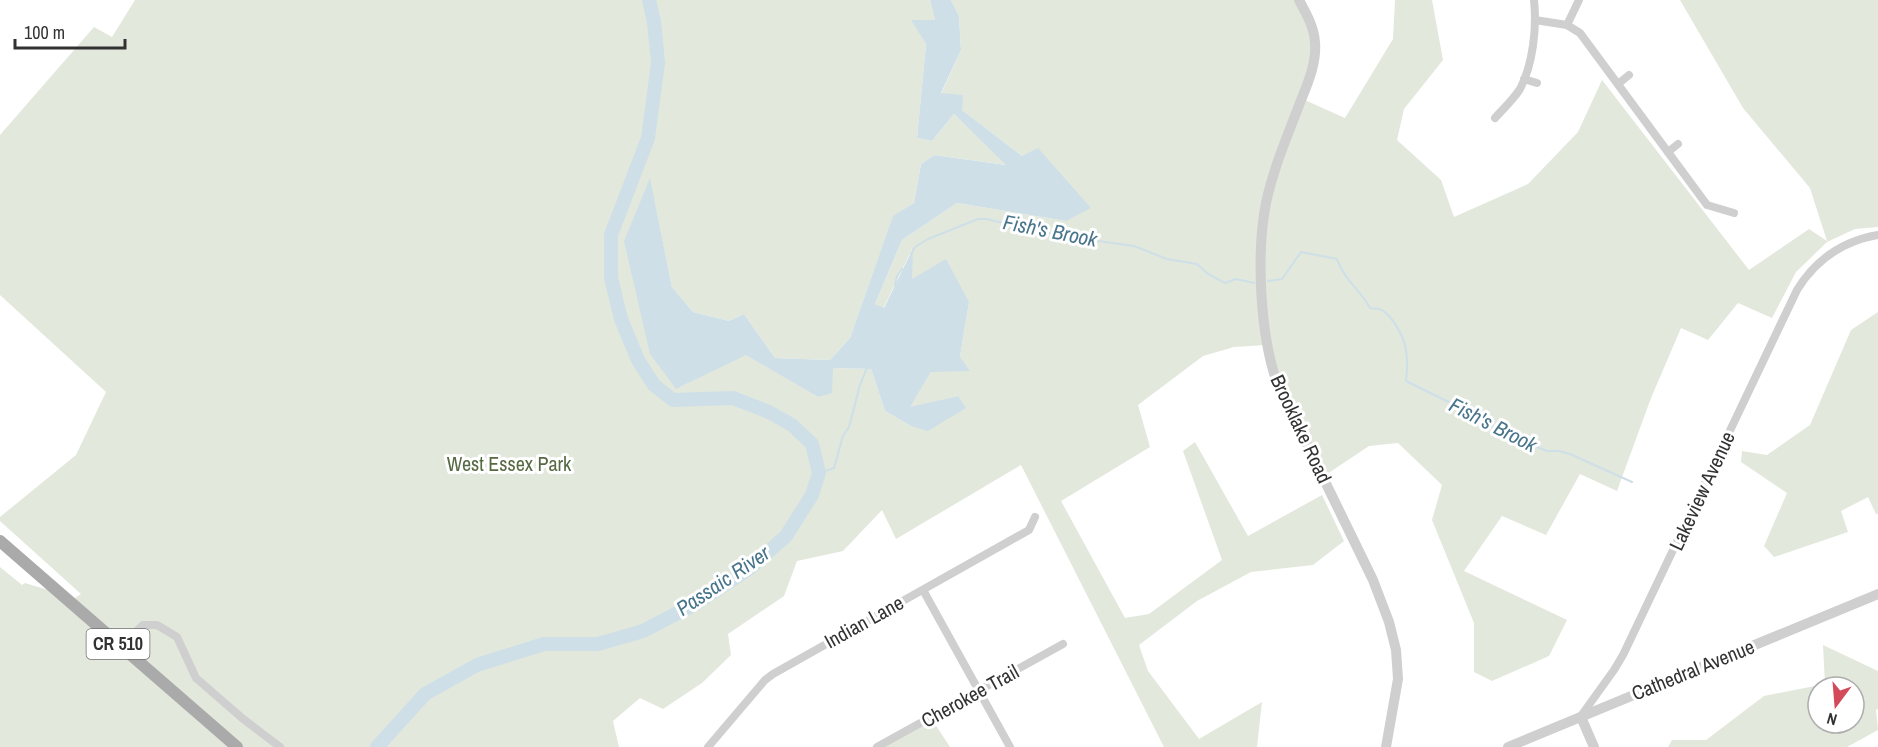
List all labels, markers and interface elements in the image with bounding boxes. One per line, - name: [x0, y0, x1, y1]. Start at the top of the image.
- scale bar: [15, 12, 124, 50]
- text: 100 m: [24, 20, 65, 45]
- water label: Fish's Brook: [1001, 207, 1101, 254]
- street label: Brooklake Road: [1265, 370, 1338, 487]
- water label: Fish's Brook: [1444, 390, 1543, 460]
- street label: Lakeview Avenue: [1662, 427, 1741, 555]
- park label: West Essex Park: [447, 450, 572, 477]
- water label: Passaic River: [670, 538, 776, 623]
- street label: Indian Lane: [819, 589, 908, 654]
- road number: CR 510: [86, 629, 150, 659]
- street label: Cathedral Avenue: [1627, 633, 1758, 706]
- street label: Cherokee Trail: [916, 658, 1023, 733]
- north arrow: [1806, 675, 1866, 735]
- text: N: [1824, 708, 1839, 731]

